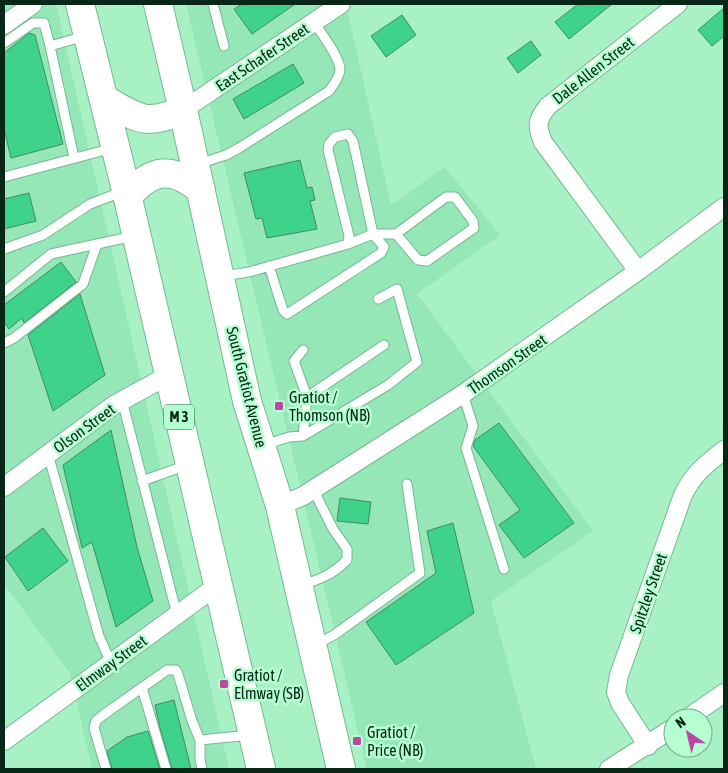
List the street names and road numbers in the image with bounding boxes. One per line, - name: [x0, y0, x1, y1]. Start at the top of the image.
- street label: East Schafer Street: [212, 19, 312, 95]
- street label: Dale Allen Street: [549, 32, 638, 107]
- street label: South Gratiot Avenue: [223, 325, 271, 449]
- street label: Thomson Street: [464, 330, 550, 398]
- street label: Olson Street: [50, 399, 119, 456]
- road number: M 3: [164, 404, 194, 430]
- street label: Spitzley Street: [626, 550, 671, 636]
- street label: Elmway Street: [72, 631, 151, 696]

